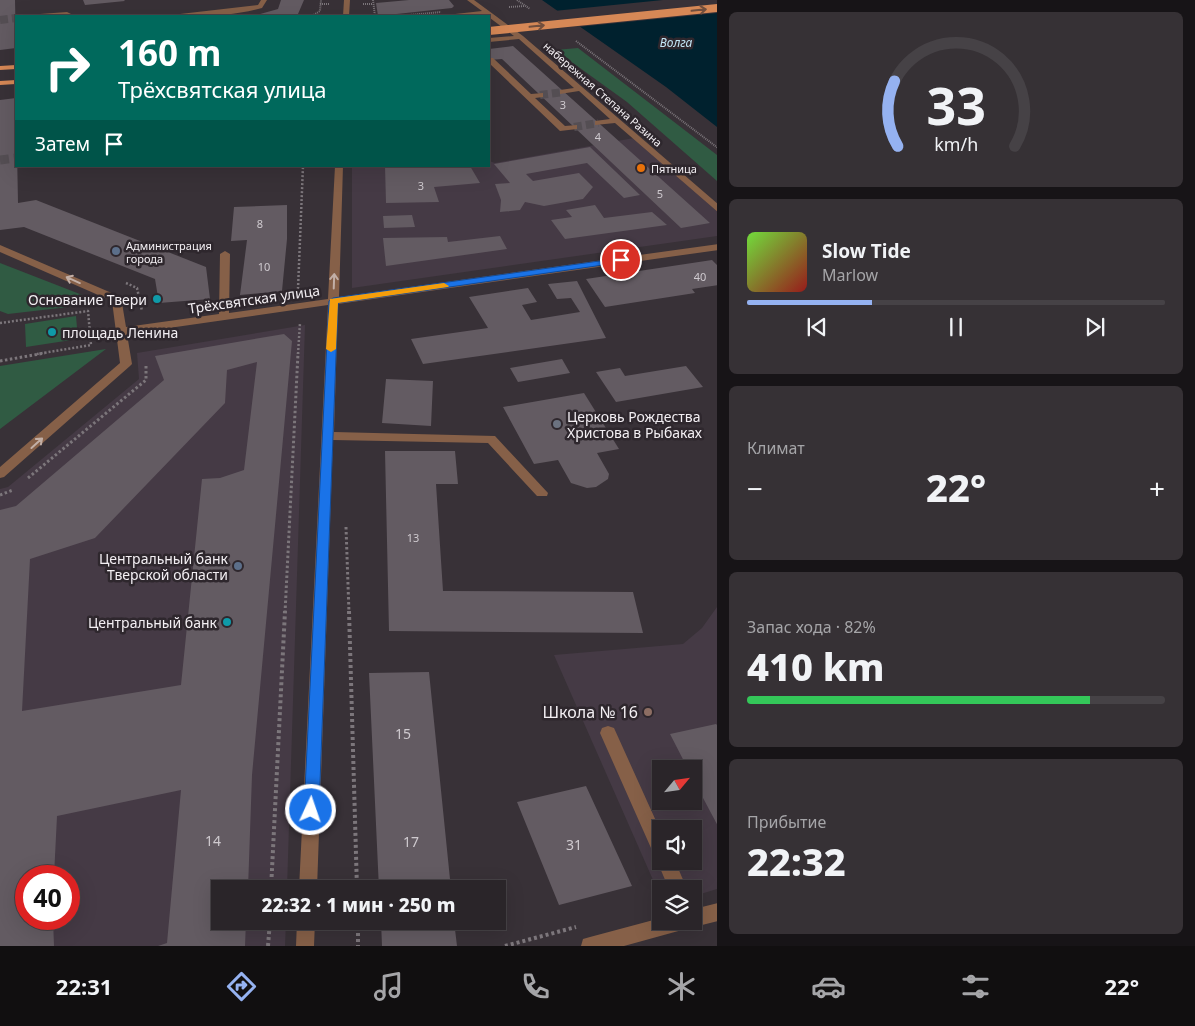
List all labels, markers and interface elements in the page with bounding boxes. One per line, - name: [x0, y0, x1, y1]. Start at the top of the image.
- one-way arrow: [691, 5, 707, 15]
- one-way arrow: [529, 21, 545, 31]
- text: 160 m: [118, 29, 221, 76]
- water label: Волга: [660, 34, 693, 51]
- icon: right: [35, 35, 100, 100]
- street label: набережная Степана Разина: [540, 38, 666, 150]
- text: 33: [926, 69, 986, 140]
- text: Трёхсвятская улица: [118, 74, 327, 104]
- house number: 3: [560, 97, 566, 112]
- house number: 4: [595, 129, 602, 144]
- icon: arrive: [100, 130, 128, 158]
- text: Затем: [35, 131, 90, 157]
- text: km/h: [934, 132, 978, 156]
- place label: Пятница: [651, 161, 697, 176]
- marker: Пятница: [635, 162, 647, 174]
- house number: 3: [418, 178, 424, 193]
- house number: 5: [657, 186, 663, 201]
- house number: 8: [257, 216, 263, 231]
- place label: Администрация города: [126, 238, 212, 266]
- text: Slow Tide: [822, 238, 911, 264]
- pin: [600, 239, 642, 281]
- marker: Администрация города: [110, 245, 122, 257]
- icon: arrive: [607, 246, 635, 274]
- house number: 10: [258, 259, 270, 274]
- text: Marlow: [822, 264, 878, 286]
- house number: 40: [694, 269, 706, 284]
- one-way arrow: [330, 273, 339, 289]
- one-way arrow: [66, 274, 81, 284]
- street label: Трёхсвятская улица: [187, 280, 321, 318]
- place label: Основание Твери: [28, 290, 147, 309]
- marker: Основание Твери: [151, 293, 163, 305]
- icon: previous: [803, 313, 831, 341]
- icon: pause: [942, 313, 970, 341]
- icon: next: [1081, 313, 1109, 341]
- place label: площадь Ленина: [62, 323, 178, 342]
- marker: площадь Ленина: [46, 326, 58, 338]
- place label: Церковь Рождества Христова в Рыбаках: [567, 407, 703, 442]
- marker: Церковь Рождества Христова в Рыбаках: [551, 418, 563, 430]
- one-way arrow: [31, 437, 44, 449]
- text: Климат: [747, 437, 805, 459]
- text: 22°: [926, 461, 986, 513]
- text: −: [747, 469, 763, 507]
- text: +: [1149, 469, 1165, 507]
- house number: 13: [407, 530, 419, 545]
- place label: Центральный банк Тверской области: [99, 549, 229, 584]
- marker: Центральный банк Тверской области: [232, 560, 244, 572]
- place label: Центральный банк: [88, 613, 218, 632]
- marker: Центральный банк: [221, 616, 233, 628]
- text: Запас хода · 82%: [747, 616, 876, 638]
- text: 410 km: [747, 640, 885, 692]
- place label: Школа № 16: [543, 701, 638, 723]
- marker: Школа № 16: [642, 706, 654, 718]
- house number: 15: [395, 724, 411, 743]
- north arrow: [652, 760, 702, 810]
- map controls: [652, 760, 702, 930]
- position arrow: [284, 783, 336, 835]
- text: Прибытие: [747, 811, 826, 833]
- button: sound: [652, 820, 702, 870]
- house number: 14: [205, 831, 221, 850]
- house number: 17: [403, 832, 419, 851]
- house number: 31: [566, 835, 582, 854]
- text: 22:32: [747, 835, 846, 887]
- speed limit sign: 40: [15, 865, 80, 930]
- button: layers: [652, 880, 702, 930]
- text: 22:32 · 1 мин · 250 m: [262, 892, 455, 918]
- icon: directions: [224, 969, 259, 1004]
- icon: music: [371, 969, 406, 1004]
- icon: phone: [518, 969, 553, 1004]
- icon: climate: [664, 969, 699, 1004]
- icon: car: [811, 969, 846, 1004]
- icon: filters: [958, 969, 993, 1004]
- text: 22:31: [56, 971, 112, 1001]
- text: 22°: [1105, 971, 1139, 1001]

